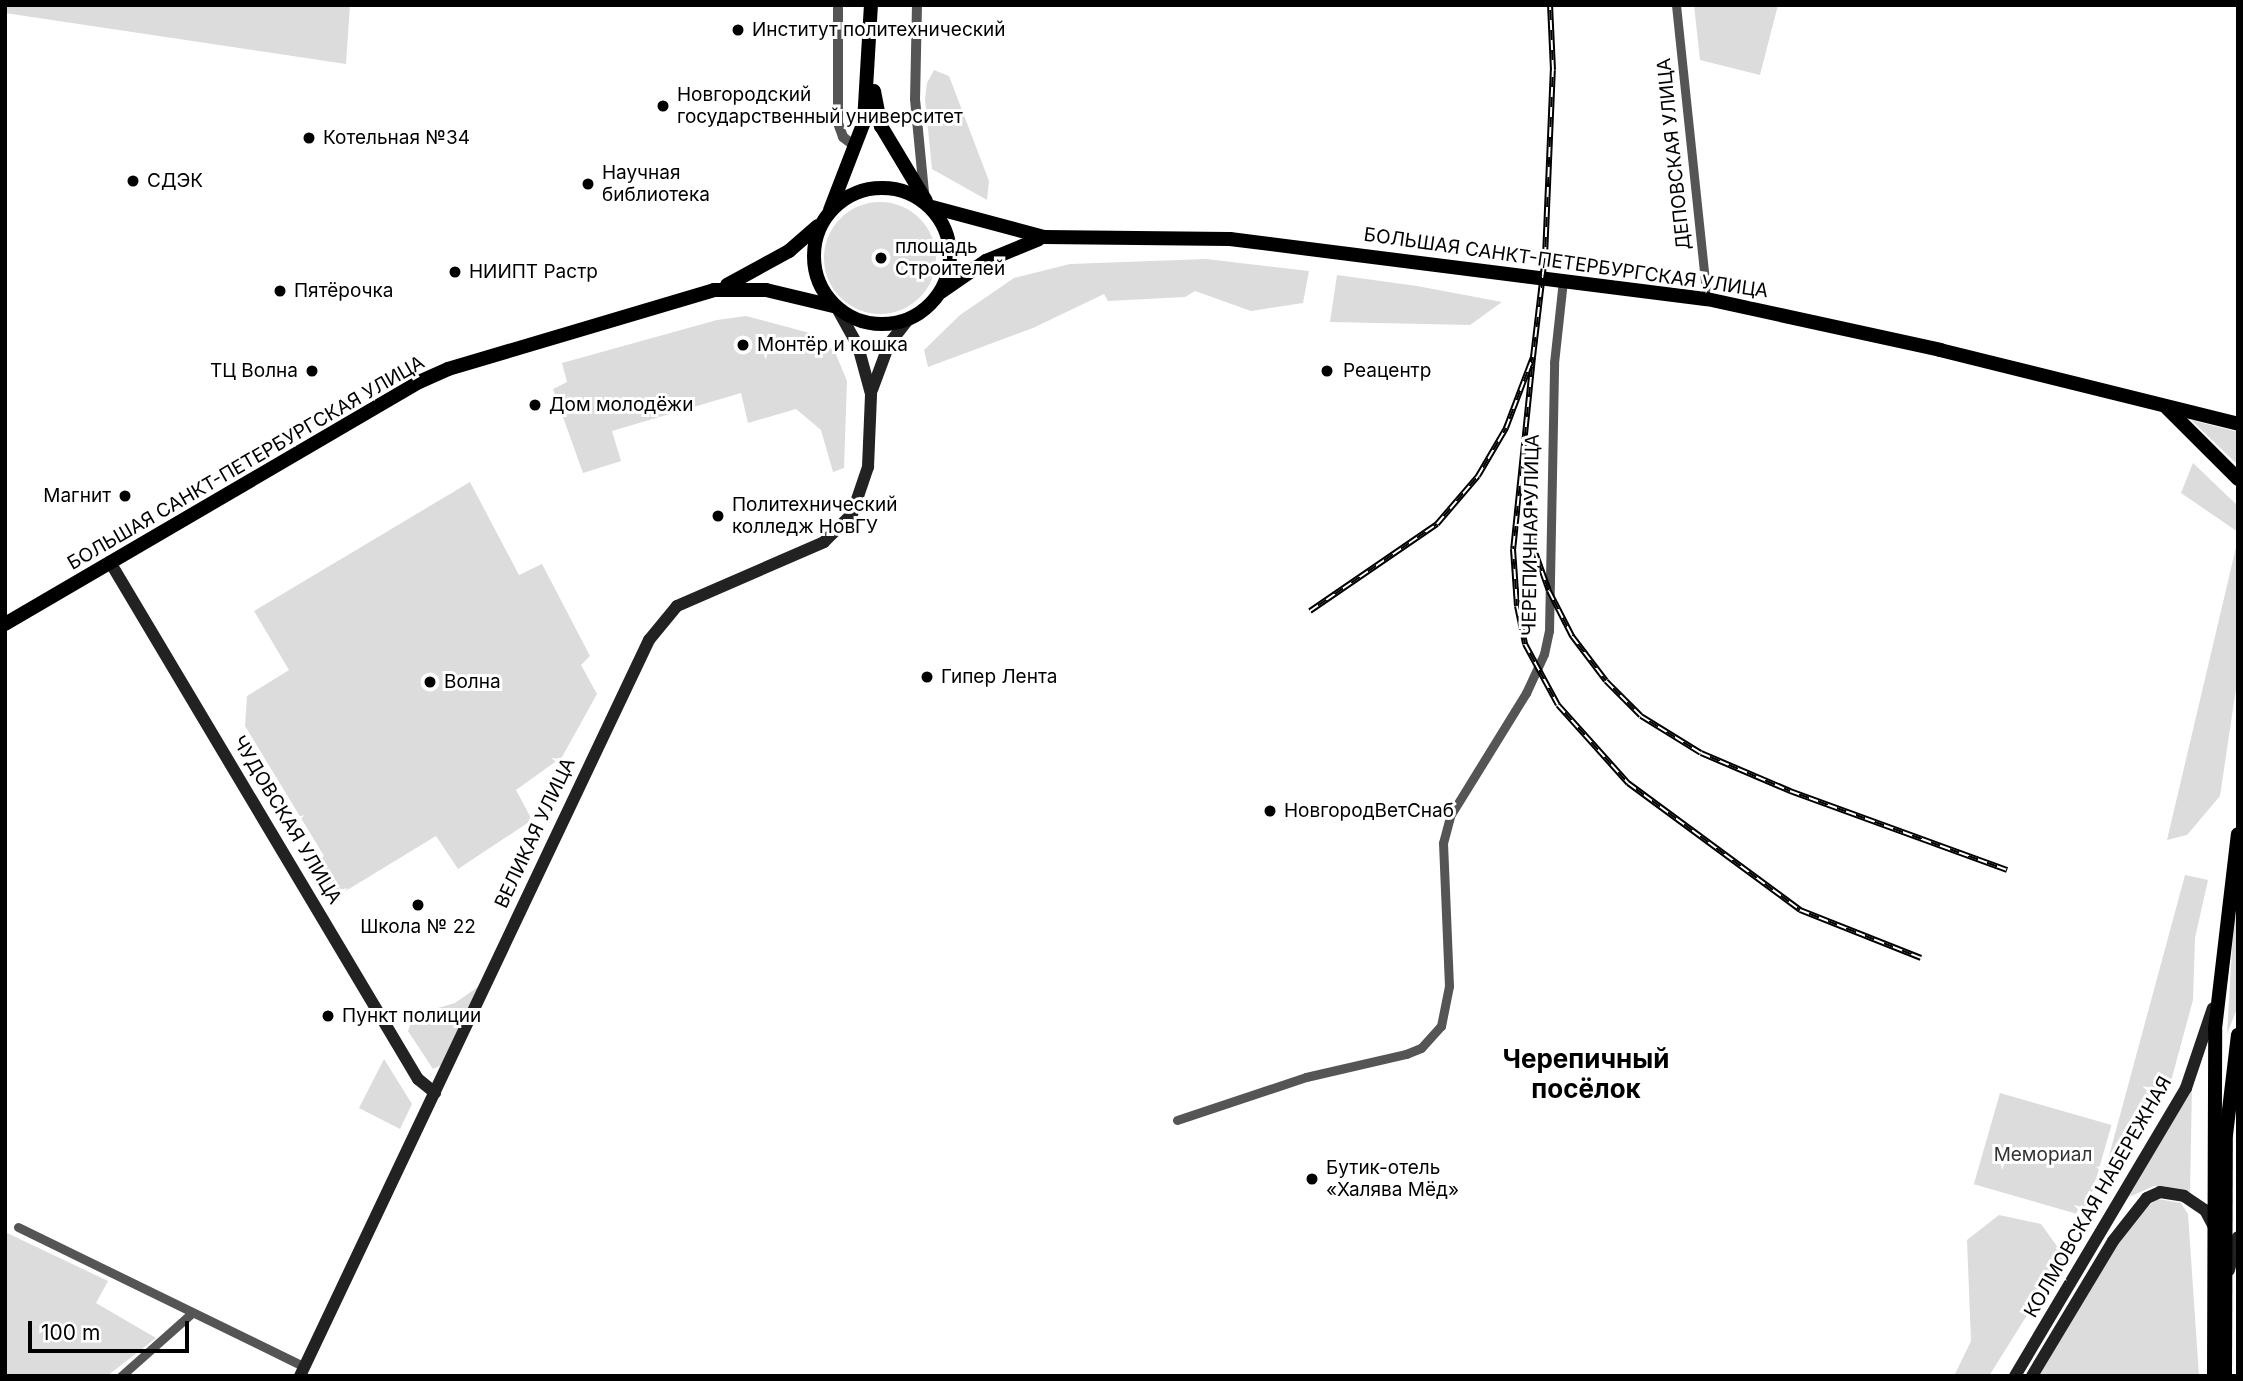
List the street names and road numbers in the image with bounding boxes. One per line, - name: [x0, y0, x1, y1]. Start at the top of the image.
- street label: ДЕПОВСКАЯ УЛИЦА: [1653, 57, 1695, 251]
- street label: БОЛЬШАЯ САНКТ-ПЕТЕРБУРГСКАЯ УЛИЦА: [1362, 223, 1770, 303]
- street label: БОЛЬШАЯ САНКТ-ПЕТЕРБУРГСКАЯ УЛИЦА: [64, 351, 428, 575]
- street label: ЧЕРЕПИЧНАЯ УЛИЦА: [1518, 434, 1544, 636]
- street label: ЧУДОВСКАЯ УЛИЦА: [228, 732, 346, 908]
- street label: ВЕЛИКАЯ УЛИЦА: [490, 754, 580, 912]
- street label: КОЛМОВСКАЯ НАБЕРЕЖНАЯ: [2020, 1072, 2176, 1322]

